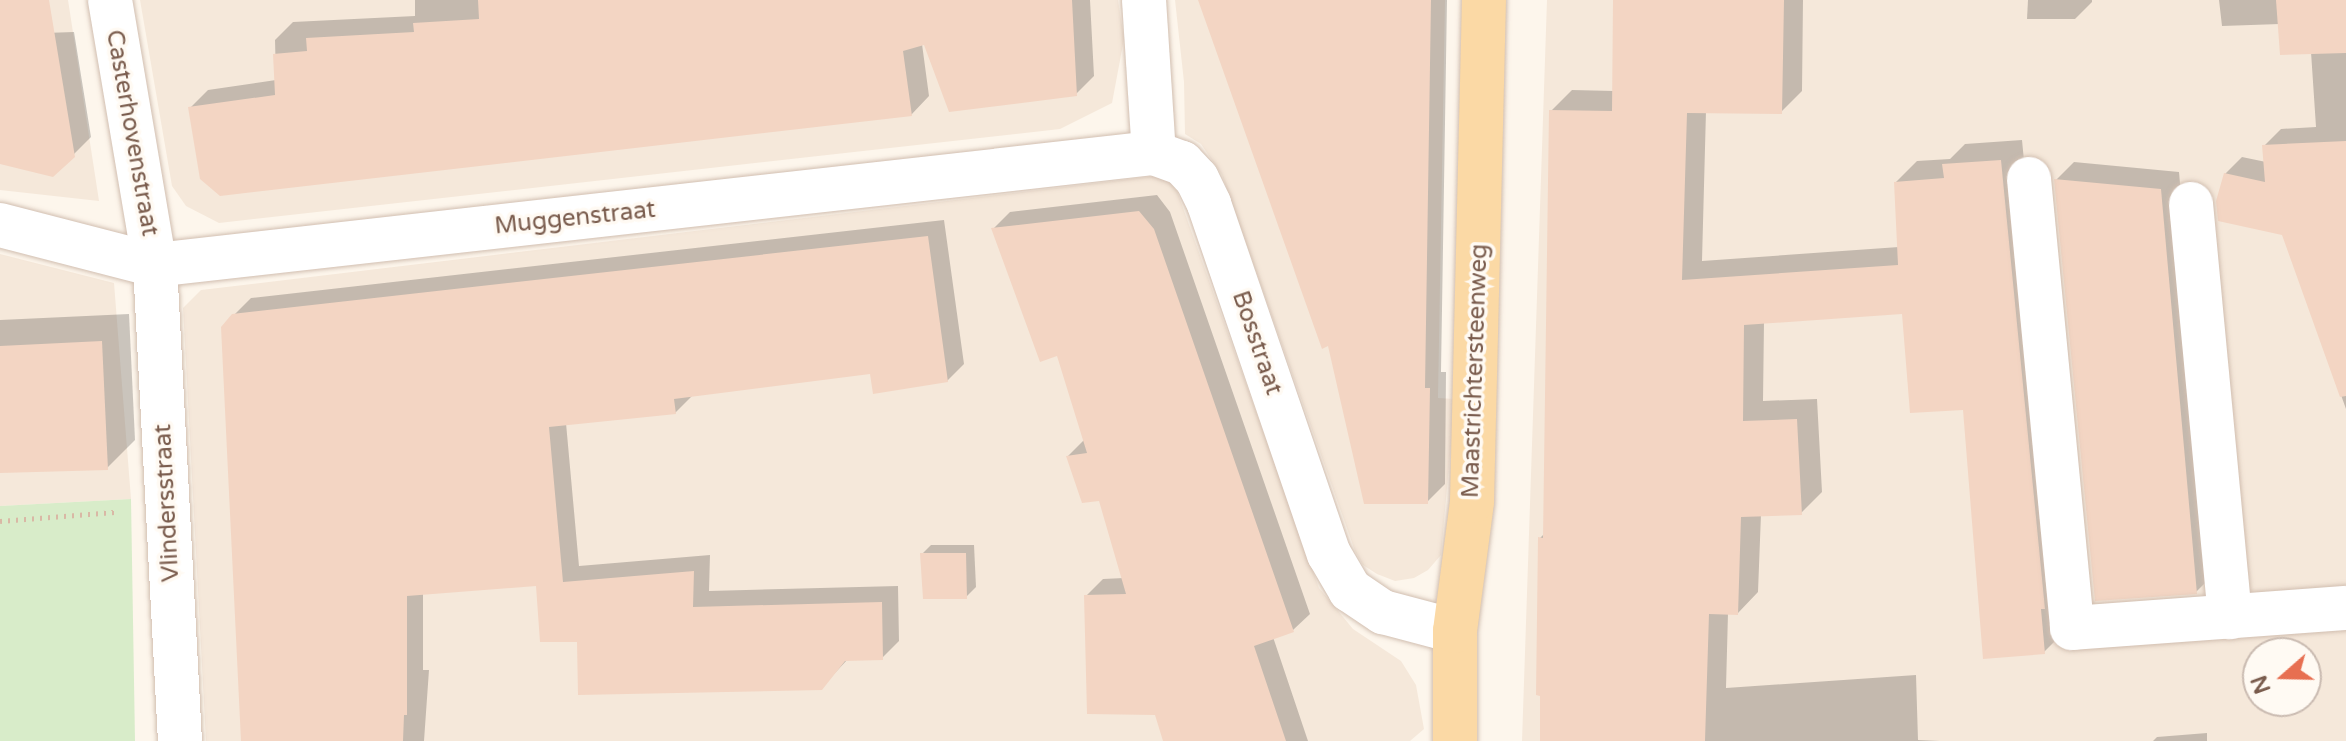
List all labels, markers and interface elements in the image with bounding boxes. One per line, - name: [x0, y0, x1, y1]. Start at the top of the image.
- street label: Casterhovenstraat: [100, 28, 164, 238]
- street label: Muggenstraat: [493, 195, 657, 241]
- street label: Maastrichtersteenweg: [1456, 243, 1494, 499]
- street label: Bosstraat: [1226, 287, 1288, 399]
- street label: Vlindersstraat: [148, 423, 186, 583]
- north arrow: [2242, 637, 2322, 717]
- text: N: [2246, 672, 2277, 697]

